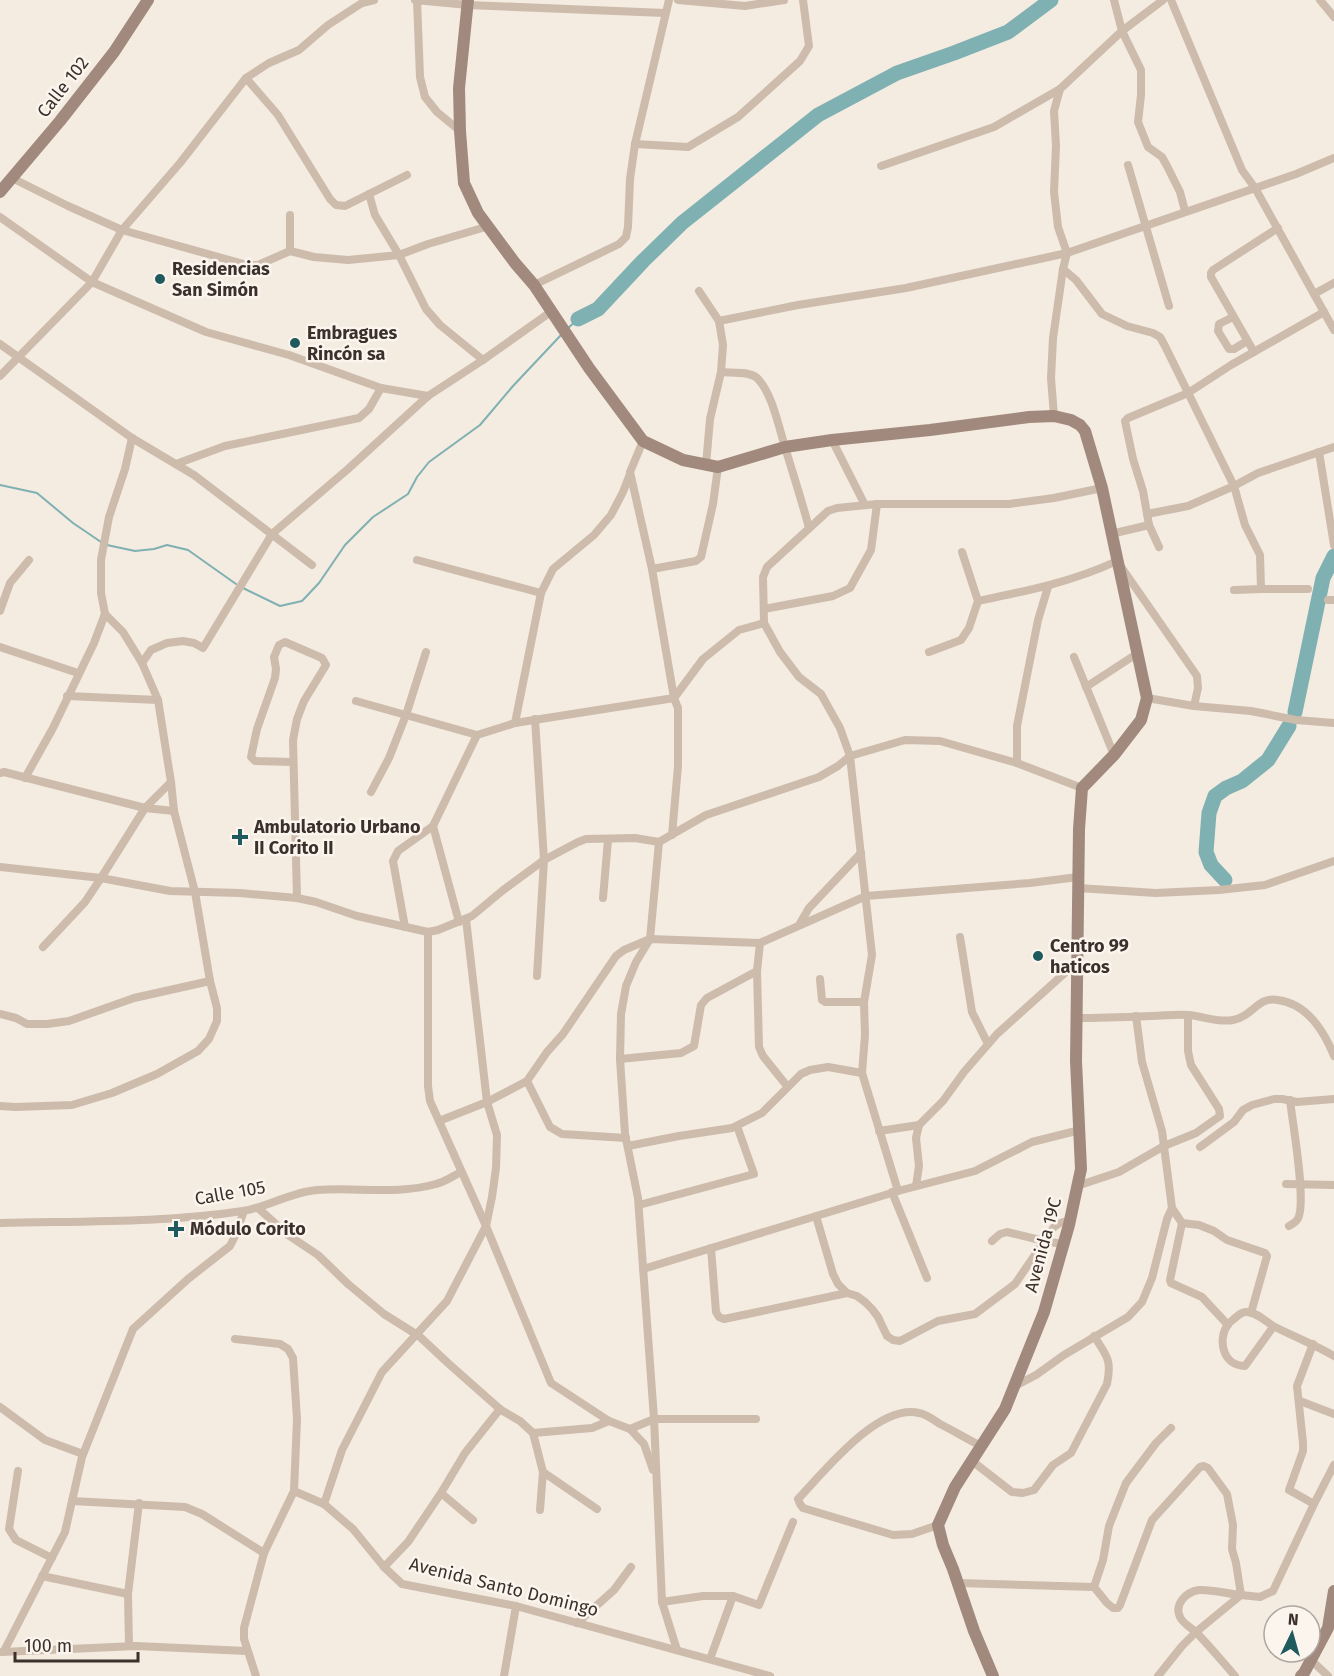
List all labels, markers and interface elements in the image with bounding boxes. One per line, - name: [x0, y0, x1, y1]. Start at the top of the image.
- street label: Calle 102: [32, 52, 94, 122]
- place label: Residencias San Simón: [172, 258, 270, 301]
- marker: Residencias San Simón: [153, 272, 167, 286]
- place label: Embragues Rincón sa: [307, 322, 397, 365]
- marker: Embragues Rincón sa: [288, 336, 302, 350]
- place label: Ambulatorio Urbano II Corito II: [253, 816, 420, 859]
- marker: Ambulatorio Urbano II Corito II: [231, 828, 249, 846]
- place label: Centro 99 haticos: [1050, 935, 1129, 978]
- marker: Centro 99 haticos: [1031, 949, 1045, 963]
- street label: Calle 105: [193, 1176, 267, 1210]
- street label: Avenida 19C: [1020, 1195, 1066, 1295]
- place label: Módulo Corito: [190, 1218, 306, 1240]
- marker: Módulo Corito: [167, 1220, 185, 1238]
- street label: Avenida Santo Domingo: [407, 1553, 601, 1621]
- north arrow: [1262, 1604, 1322, 1664]
- text: N: [1287, 1610, 1299, 1629]
- scale bar: [15, 1625, 138, 1663]
- text: 100 m: [24, 1635, 72, 1657]

